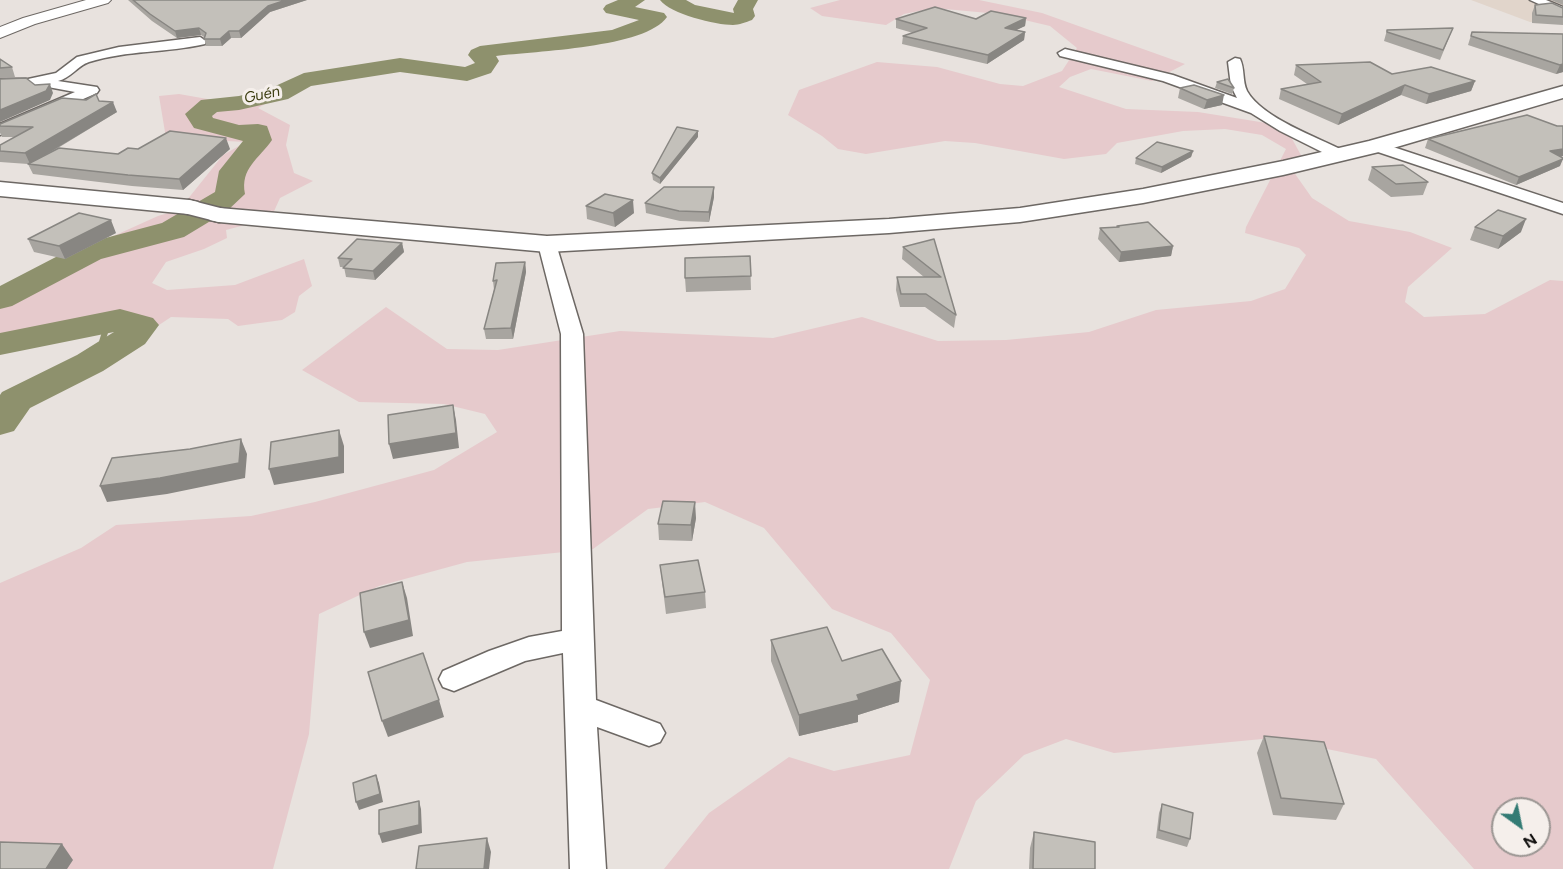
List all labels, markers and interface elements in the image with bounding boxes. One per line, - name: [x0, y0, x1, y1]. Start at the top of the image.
- water label: Guén: [242, 82, 282, 108]
- north arrow: [1491, 797, 1551, 857]
- text: N: [1520, 830, 1540, 852]

